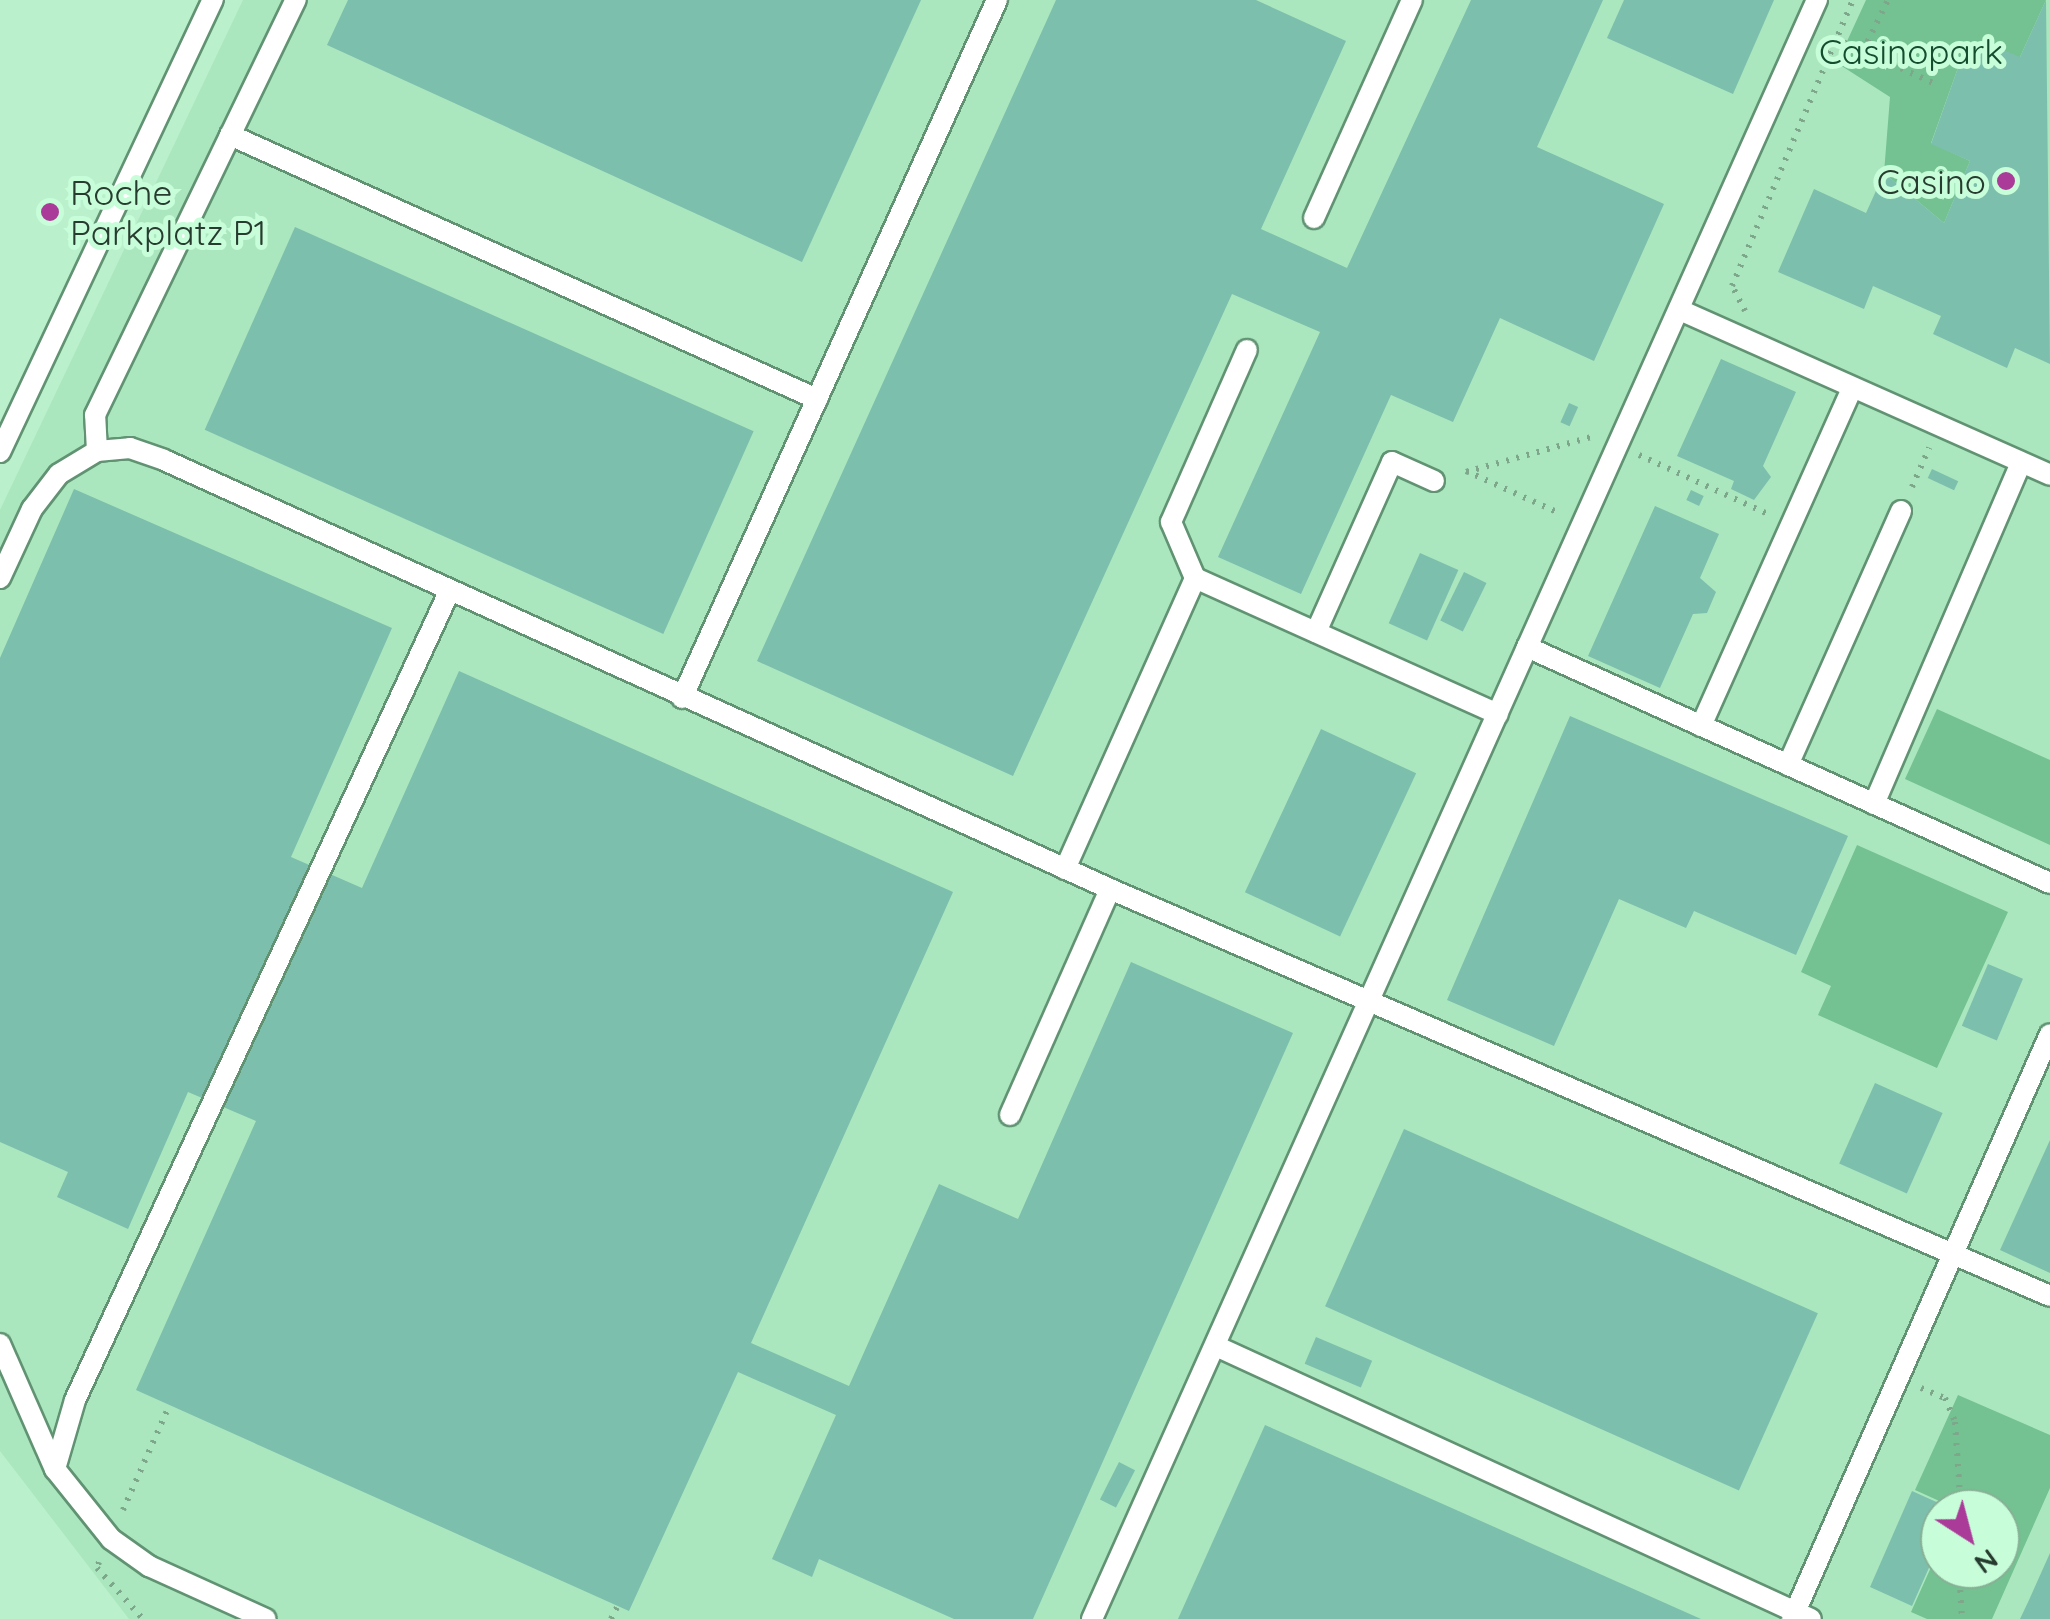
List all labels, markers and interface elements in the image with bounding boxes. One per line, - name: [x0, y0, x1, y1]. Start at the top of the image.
- park label: Casinopark: [1819, 30, 2003, 72]
- place label: Casino: [1877, 160, 1986, 202]
- marker: Casino: [1995, 170, 2017, 192]
- place label: Roche Parkplatz P1: [70, 171, 267, 253]
- marker: Roche Parkplatz P1: [39, 201, 61, 223]
- north arrow: [1920, 1489, 2020, 1589]
- text: N: [1968, 1542, 2005, 1582]

